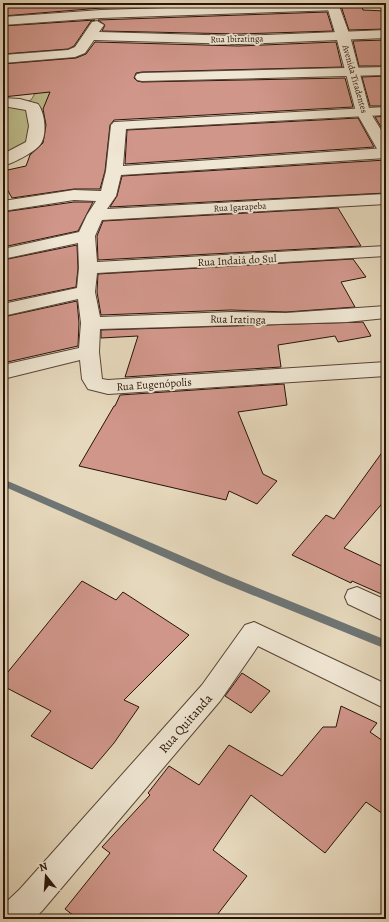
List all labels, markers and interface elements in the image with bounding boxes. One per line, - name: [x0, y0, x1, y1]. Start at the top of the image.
- street label: Rua Ibiratinga: [210, 33, 264, 45]
- street label: Avenida Tiradentes: [339, 43, 371, 115]
- street label: Rua Igarapeba: [213, 200, 267, 214]
- street label: Rua Indaiá do Sul: [197, 251, 277, 270]
- street label: Rua Iratinga: [210, 312, 267, 328]
- street label: Rua Eugenópolis: [116, 374, 192, 395]
- street label: Rua Quitanda: [155, 690, 216, 757]
- north arrow: [26, 856, 66, 896]
- text: N: [37, 859, 49, 875]

